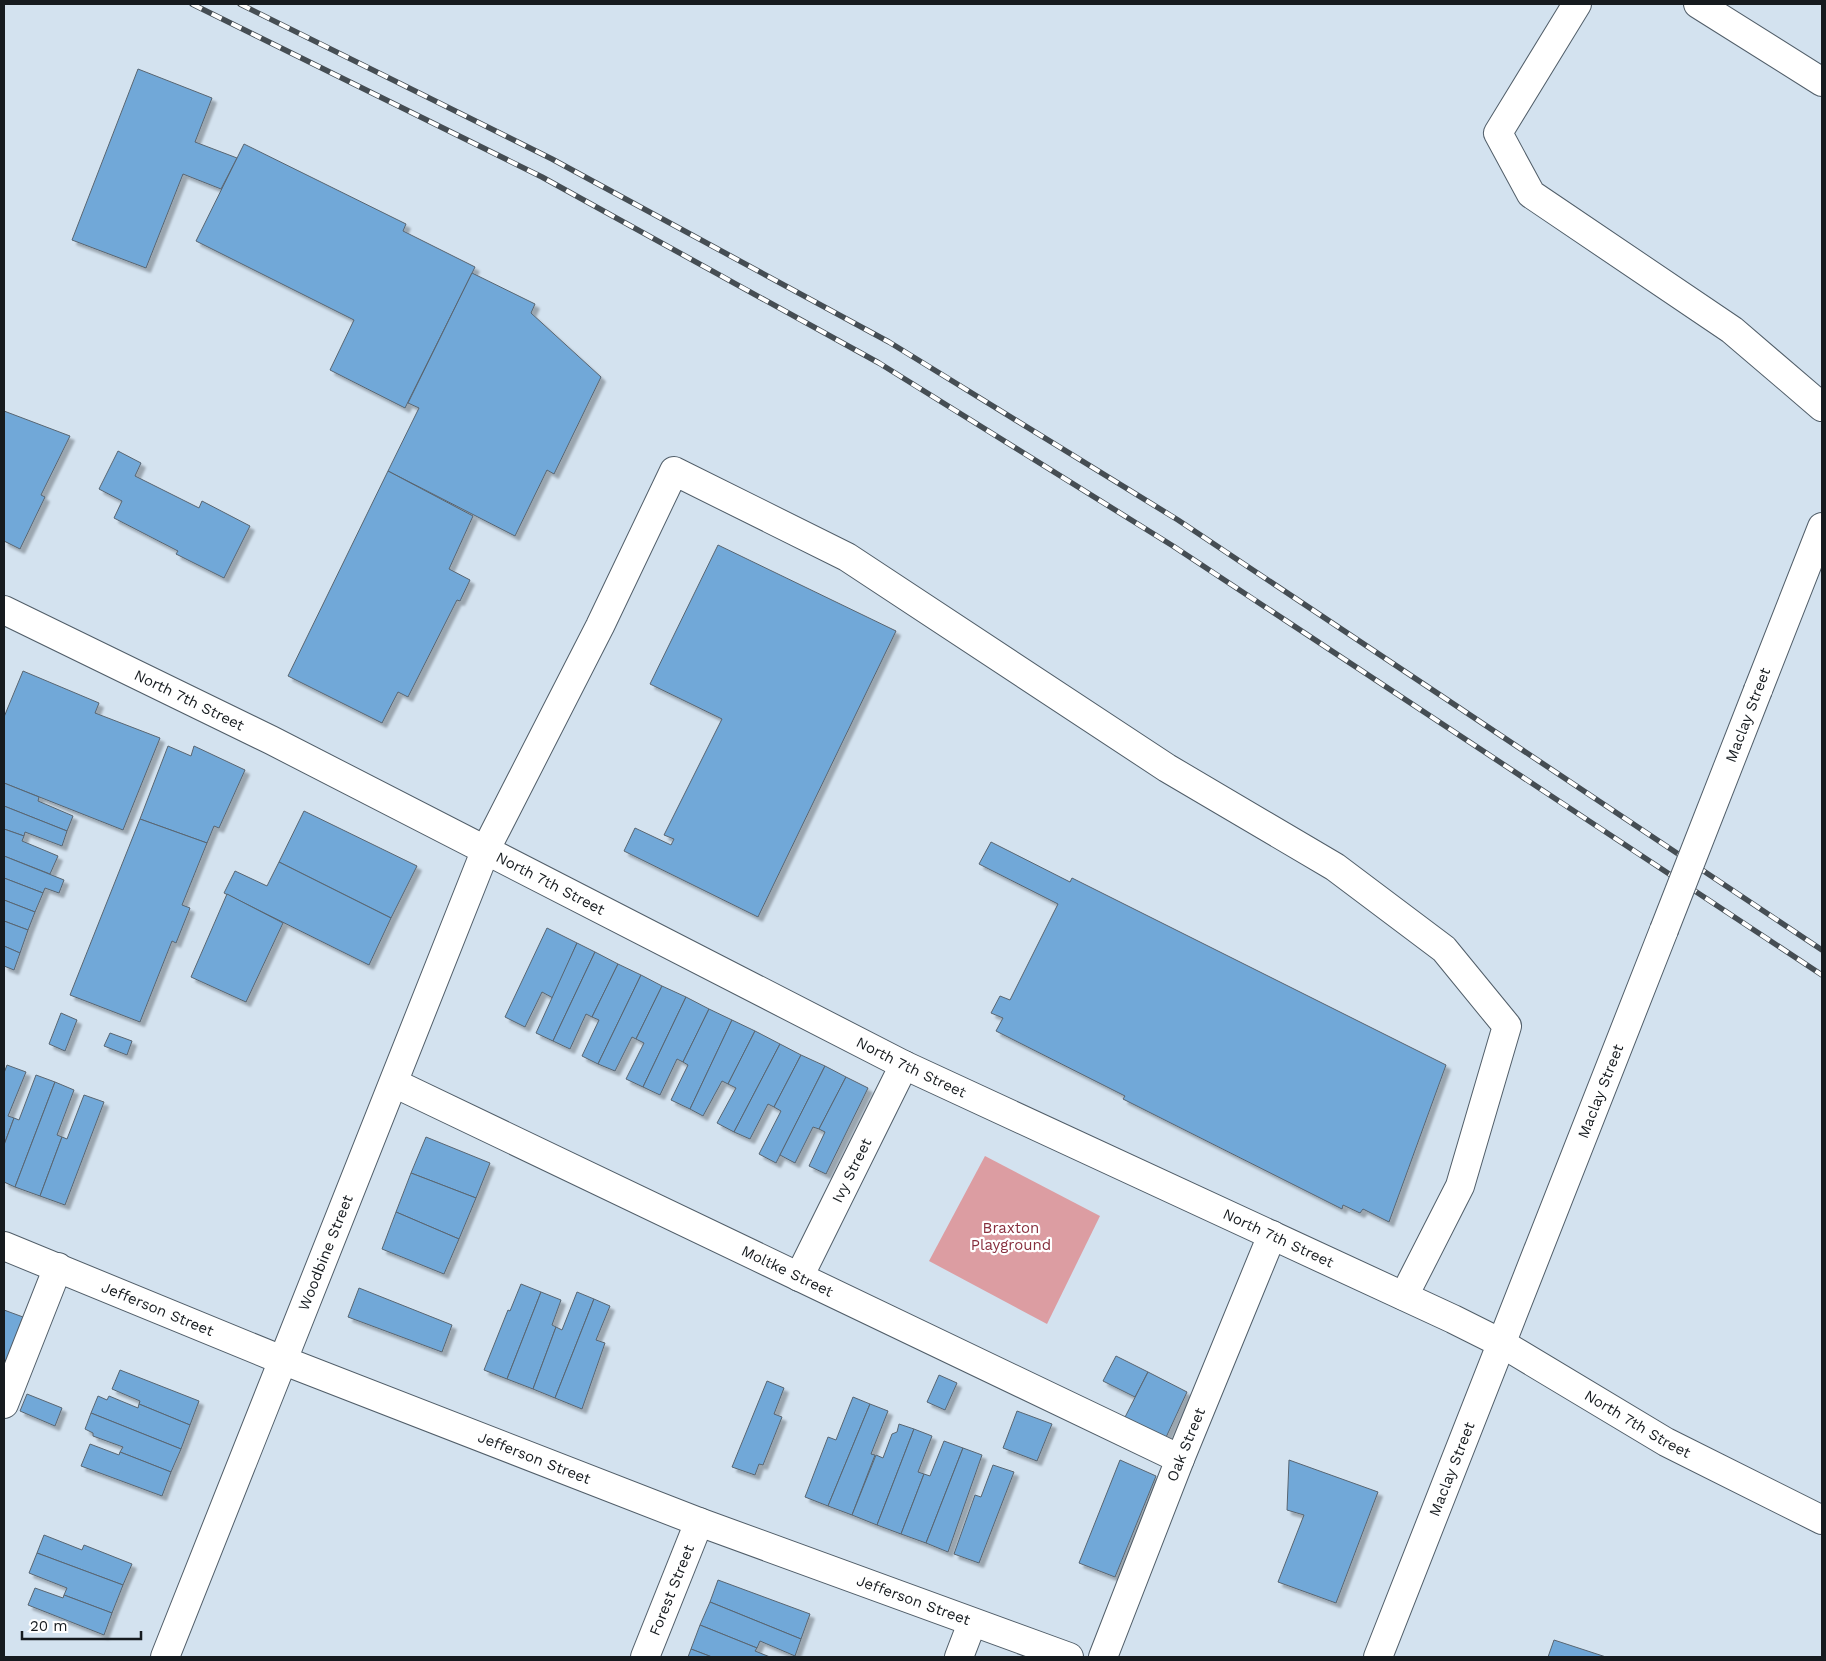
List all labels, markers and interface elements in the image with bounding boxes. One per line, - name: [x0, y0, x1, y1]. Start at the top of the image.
- street label: Maclay Street: [1722, 664, 1775, 765]
- street label: North 7th Street: [131, 666, 248, 735]
- street label: North 7th Street: [493, 848, 608, 919]
- street label: North 7th Street: [853, 1033, 970, 1102]
- street label: Maclay Street: [1574, 1041, 1628, 1141]
- street label: Ivy Street: [828, 1134, 876, 1206]
- street label: Woodbine Street: [295, 1192, 357, 1313]
- street label: North 7th Street: [1220, 1205, 1337, 1272]
- park label: Braxton Playground: [971, 1219, 1051, 1254]
- street label: Moltke Street: [739, 1242, 837, 1301]
- street label: Jefferson Street: [99, 1278, 217, 1340]
- street label: North 7th Street: [1581, 1386, 1694, 1462]
- street label: Oak Street: [1163, 1404, 1209, 1484]
- street label: Maclay Street: [1425, 1419, 1479, 1519]
- street label: Jefferson Street: [475, 1428, 594, 1488]
- street label: Forest Street: [645, 1541, 698, 1638]
- street label: Jefferson Street: [854, 1571, 973, 1629]
- scale bar: [22, 1608, 141, 1640]
- text: 20 m: [30, 1617, 68, 1635]

